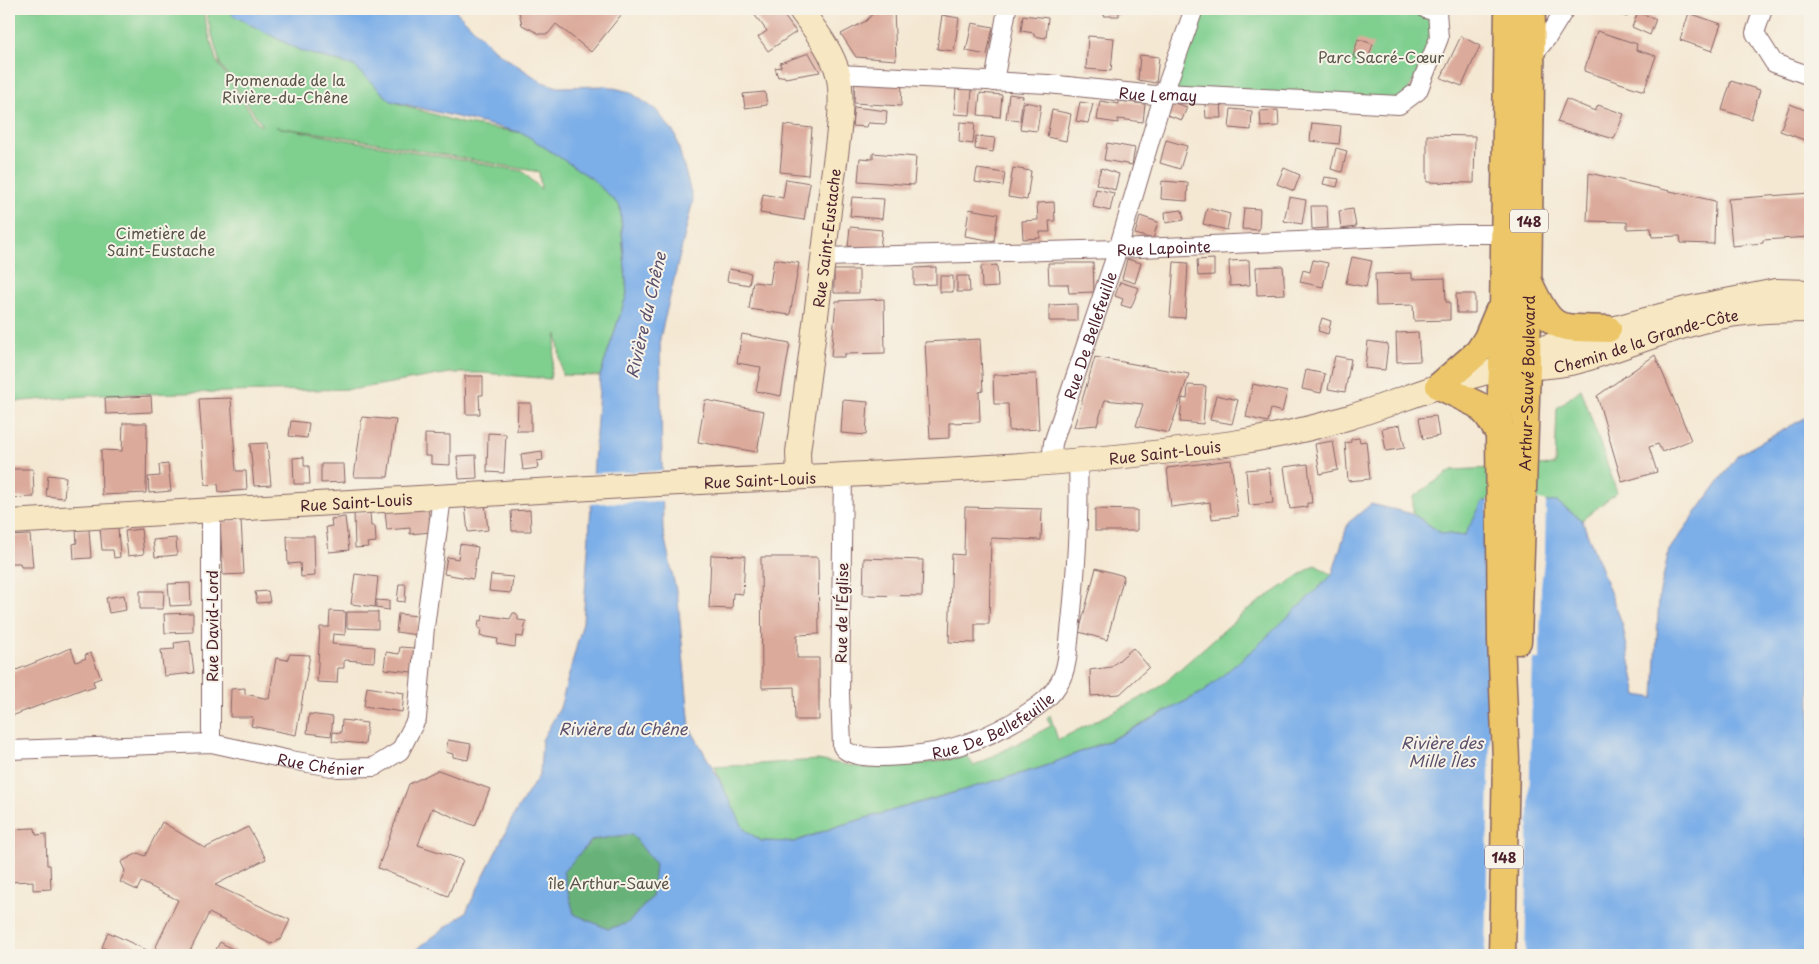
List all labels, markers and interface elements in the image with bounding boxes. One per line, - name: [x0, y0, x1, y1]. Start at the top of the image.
- park label: Parc Sacré-Cœur: [1318, 45, 1444, 68]
- park label: Promenade de la Rivière-du-Chêne: [222, 68, 348, 108]
- street label: Rue Lemay: [1118, 80, 1198, 107]
- street label: Rue Saint-Eustache: [806, 167, 846, 309]
- road number: 148: [1510, 210, 1548, 232]
- park label: Cimetière de Saint-Eustache: [107, 221, 215, 261]
- street label: Rue Lapointe: [1116, 233, 1211, 261]
- water label: Rivière du Chêne: [619, 248, 671, 380]
- street label: Rue De Bellefeuille: [1057, 268, 1121, 402]
- street label: Arthur-Sauvé Boulevard: [1512, 295, 1540, 471]
- street label: Chemin de la Grande-Côte: [1552, 302, 1740, 377]
- street label: Rue Saint-Louis: [1108, 433, 1222, 469]
- street label: Rue Saint-Louis: [703, 465, 817, 493]
- street label: Rue Saint-Louis: [299, 486, 413, 516]
- street label: Rue de l'Église: [829, 562, 853, 664]
- street label: Rue David-Lord: [200, 570, 223, 682]
- street label: Rue De Bellefeuille: [929, 687, 1058, 764]
- water label: Rivière du Chêne: [559, 716, 689, 740]
- water label: Rivière des Mille Îles: [1401, 730, 1485, 772]
- street label: Rue Chénier: [276, 746, 364, 780]
- road number: 148: [1485, 846, 1523, 869]
- park label: île Arthur-Sauvé: [548, 871, 669, 894]

